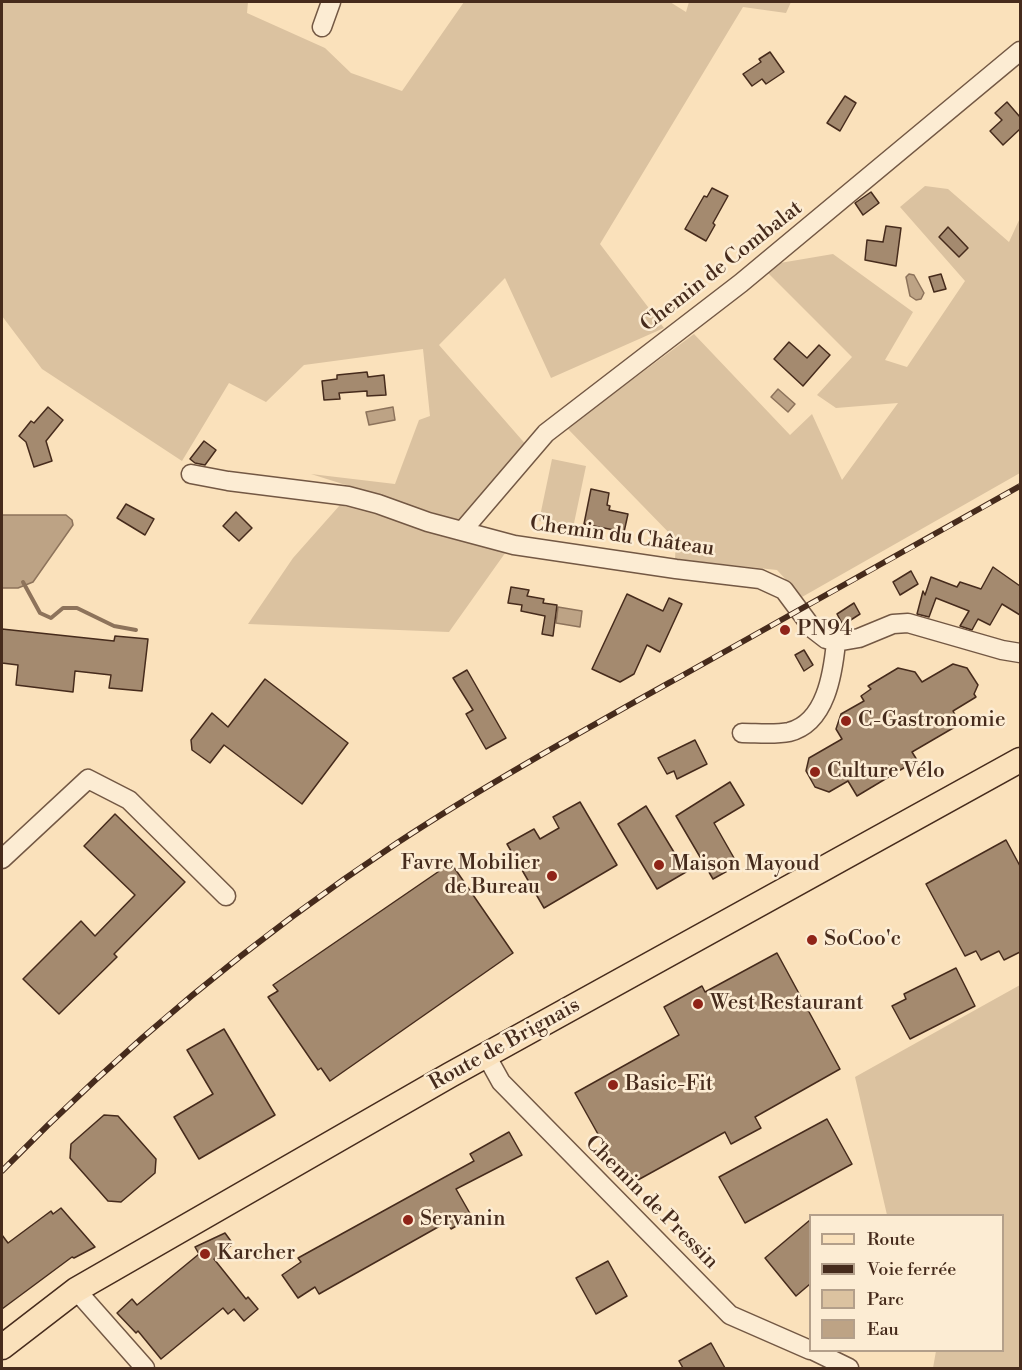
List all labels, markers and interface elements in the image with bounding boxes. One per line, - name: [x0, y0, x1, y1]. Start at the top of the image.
- street label: Chemin de Combalat: [636, 196, 808, 338]
- street label: Chemin du Château: [528, 512, 716, 562]
- place label: PN94: [797, 617, 852, 643]
- marker: PN94: [778, 623, 792, 637]
- place label: C-Gastronomie: [858, 708, 1006, 734]
- marker: C-Gastronomie: [839, 714, 853, 728]
- place label: Culture Vélo: [827, 759, 945, 785]
- marker: Culture Vélo: [808, 765, 822, 779]
- place label: Favre Mobilier de Bureau: [401, 851, 540, 901]
- place label: Maison Mayoud: [671, 852, 819, 878]
- marker: Maison Mayoud: [652, 858, 666, 872]
- marker: Favre Mobilier de Bureau: [545, 869, 559, 883]
- place label: SoCoo'c: [824, 927, 901, 953]
- marker: SoCoo'c: [805, 933, 819, 947]
- place label: West Restaurant: [710, 991, 864, 1017]
- street label: Route de Brignais: [425, 993, 585, 1097]
- marker: West Restaurant: [691, 997, 705, 1011]
- place label: Basic-Fit: [625, 1072, 713, 1098]
- marker: Basic-Fit: [606, 1078, 620, 1092]
- street label: Chemin de Pressin: [579, 1131, 723, 1275]
- place label: Servanin: [420, 1207, 506, 1233]
- marker: Servanin: [401, 1213, 415, 1227]
- legend: [809, 1214, 1004, 1352]
- text: Route: [867, 1228, 915, 1251]
- place label: Karcher: [217, 1241, 295, 1267]
- marker: Karcher: [198, 1247, 212, 1261]
- text: Voie ferrée: [867, 1258, 956, 1281]
- text: Parc: [867, 1288, 904, 1311]
- text: Eau: [867, 1318, 899, 1341]

